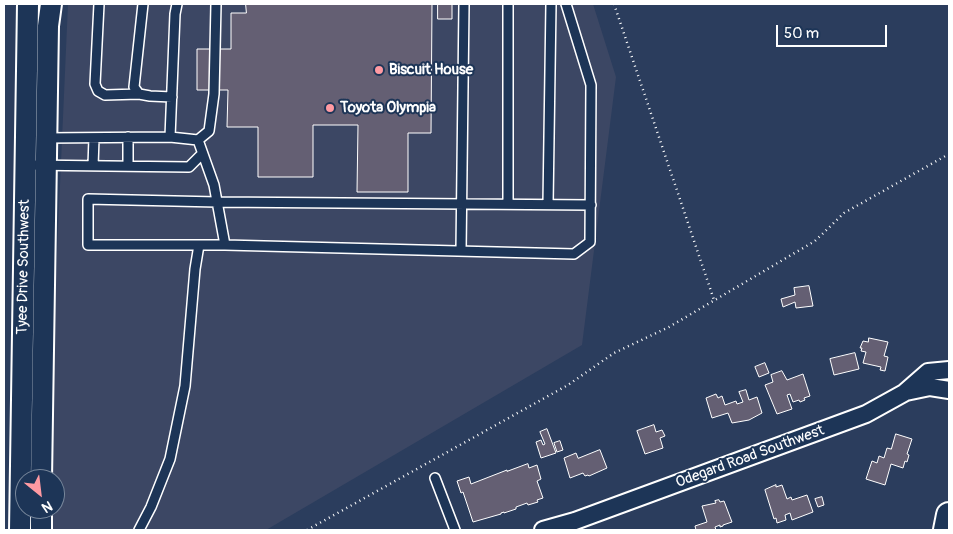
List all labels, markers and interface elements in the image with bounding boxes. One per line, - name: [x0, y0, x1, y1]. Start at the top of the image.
- scale bar: [778, 15, 889, 47]
- text: 50 m: [784, 24, 819, 43]
- place label: Biscuit House: [389, 61, 473, 79]
- marker: Biscuit House: [373, 64, 385, 76]
- place label: Toyota Olympia: [340, 99, 436, 117]
- marker: Toyota Olympia: [324, 102, 336, 114]
- street label: Tyee Drive Southwest: [14, 199, 34, 335]
- street label: Odegard Road Southwest: [673, 422, 827, 492]
- north arrow: [15, 469, 65, 519]
- text: N: [39, 497, 55, 516]

